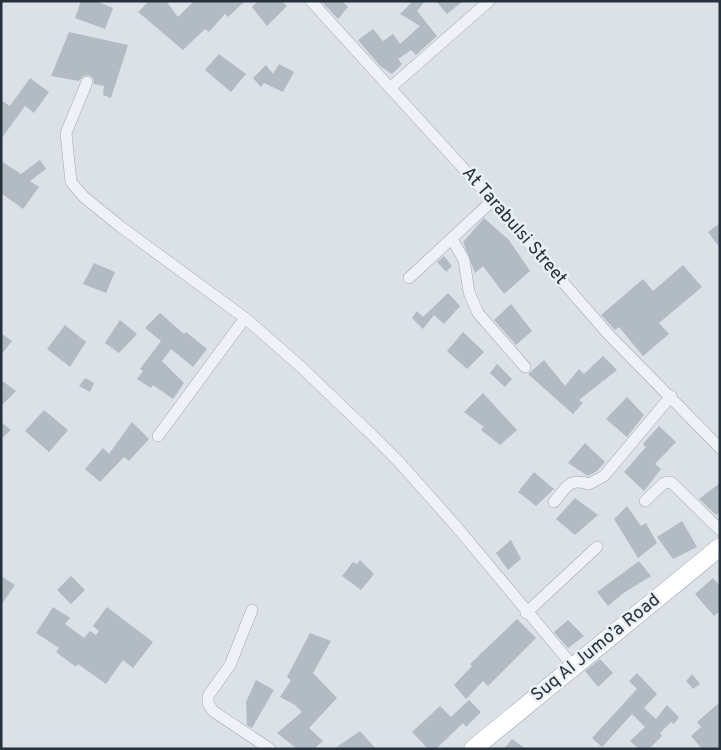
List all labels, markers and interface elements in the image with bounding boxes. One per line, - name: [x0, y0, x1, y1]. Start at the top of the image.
- street label: At Tarabulsi Street: [456, 162, 572, 290]
- street label: Suq Al Jumo’a Road: [527, 589, 665, 707]

